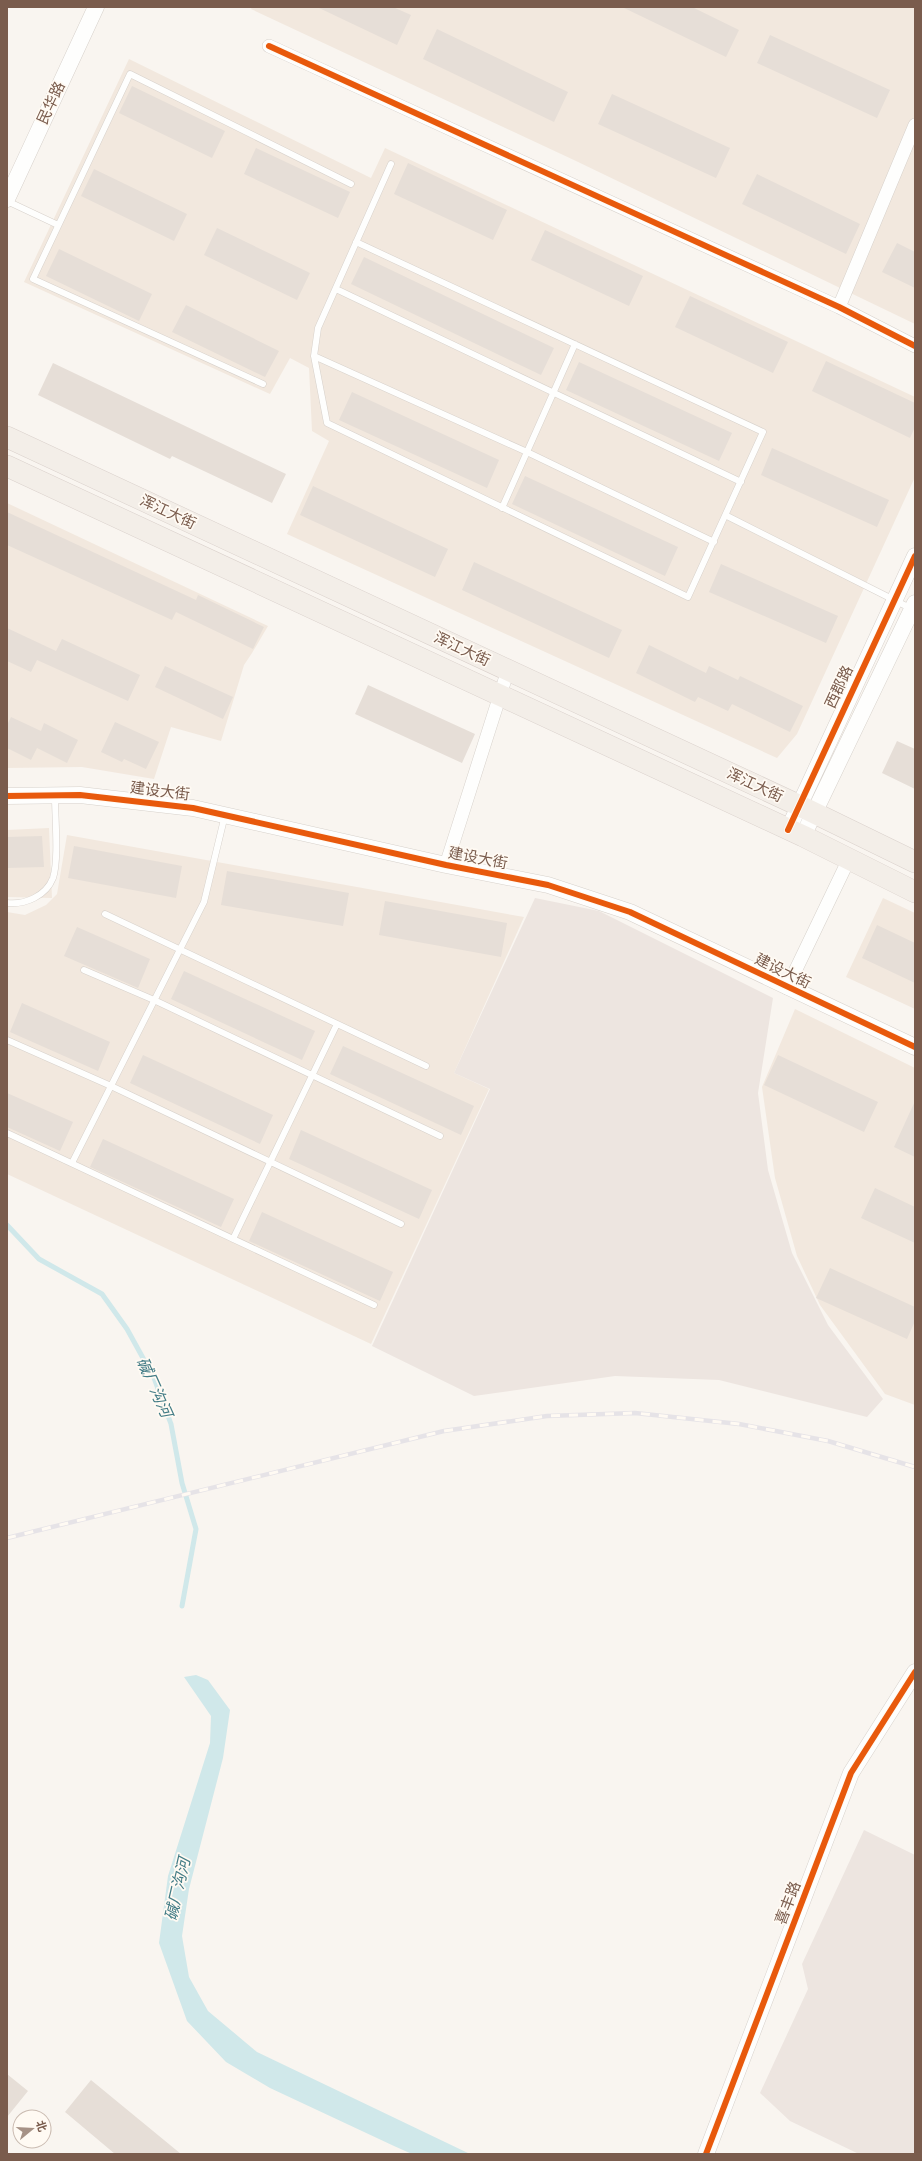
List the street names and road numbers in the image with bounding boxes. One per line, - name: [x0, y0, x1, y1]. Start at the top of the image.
- street label: 民华路: [33, 79, 68, 127]
- street label: 浑江大街: [137, 492, 199, 532]
- street label: 浑江大街: [431, 629, 493, 669]
- street label: 西郡路: [822, 663, 856, 711]
- street label: 浑江大街: [724, 765, 786, 805]
- street label: 建设大街: [129, 779, 191, 803]
- street label: 建设大街: [447, 844, 509, 872]
- street label: 建设大街: [753, 951, 813, 991]
- street label: 喜丰路: [772, 1879, 804, 1927]

